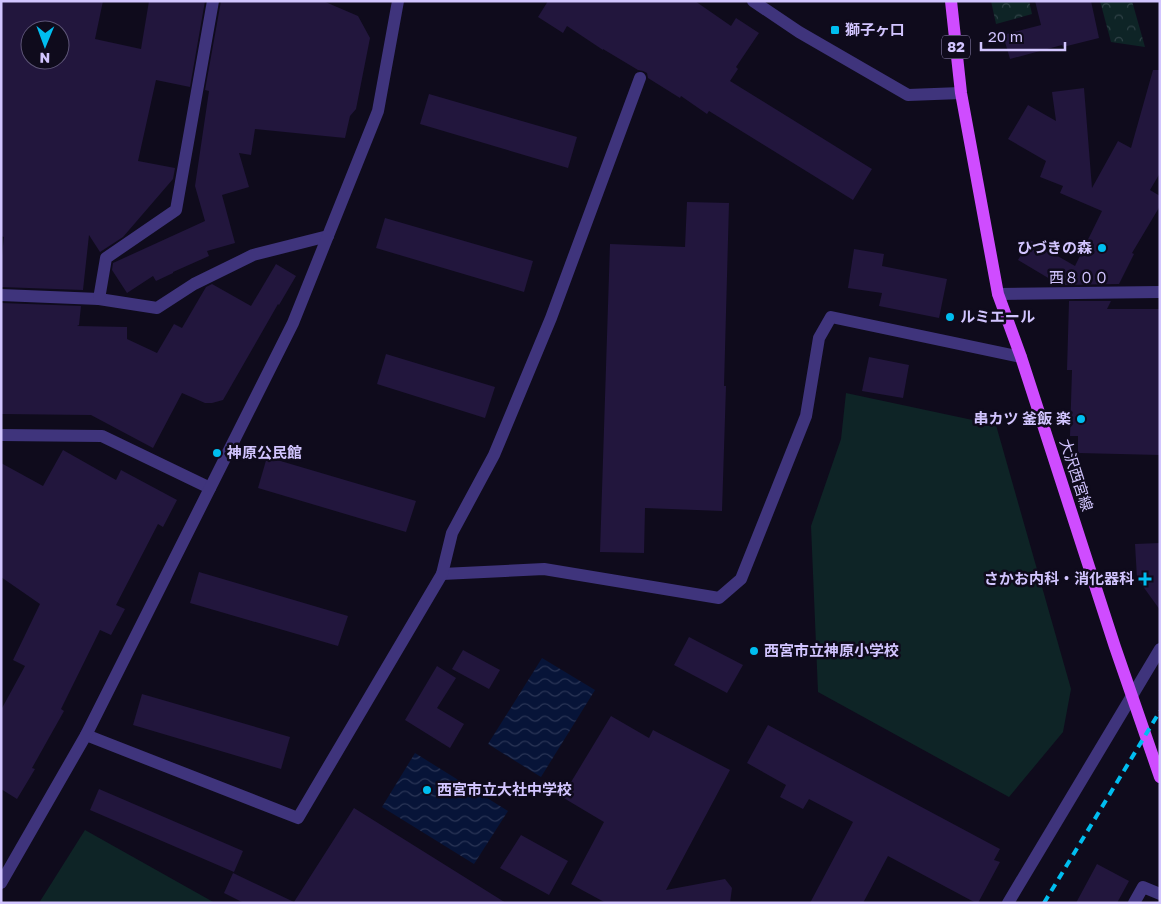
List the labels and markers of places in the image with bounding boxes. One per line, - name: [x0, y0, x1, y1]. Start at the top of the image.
- place label: 獅子ヶ口: [845, 20, 905, 38]
- marker: 獅子ヶ口: [829, 24, 841, 36]
- place label: ひづきの森: [1017, 238, 1092, 256]
- marker: ひづきの森: [1096, 242, 1108, 254]
- place label: ルミエール: [960, 307, 1035, 325]
- marker: ルミエール: [944, 311, 956, 323]
- place label: 串カツ 釜飯 楽: [973, 409, 1071, 427]
- marker: 串カツ 釜飯 楽: [1075, 413, 1087, 425]
- place label: 神原公民館: [226, 443, 302, 461]
- marker: 神原公民館: [211, 447, 223, 459]
- place label: さかお内科・消化器科: [984, 569, 1134, 587]
- marker: さかお内科・消化器科: [1138, 572, 1152, 586]
- place label: 西宮市立神原小学校: [764, 641, 899, 659]
- marker: 西宮市立神原小学校: [748, 645, 760, 657]
- place label: 西宮市立大社中学校: [437, 780, 572, 798]
- marker: 西宮市立大社中学校: [421, 784, 433, 796]

